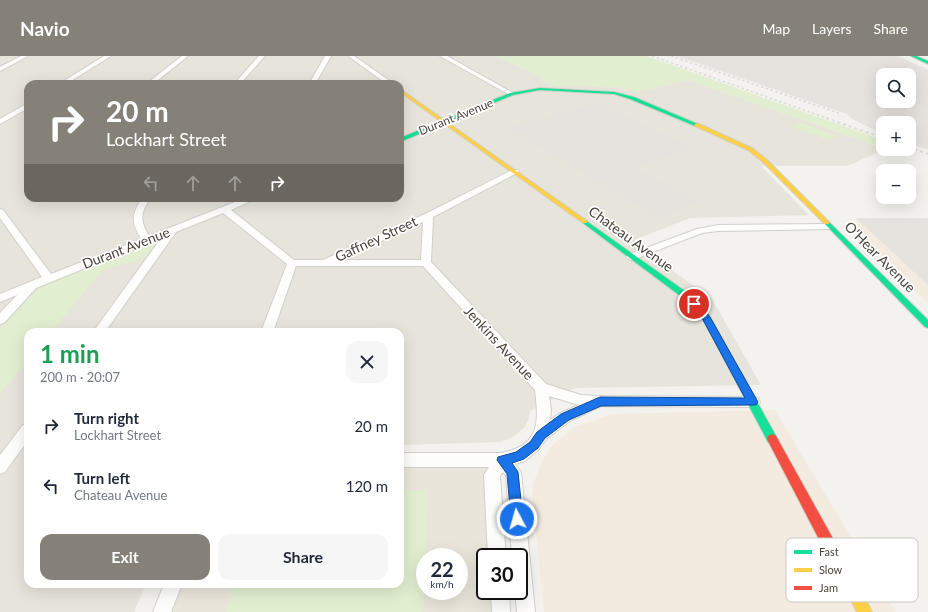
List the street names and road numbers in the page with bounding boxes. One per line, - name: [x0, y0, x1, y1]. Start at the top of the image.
- street label: Durant Avenue: [416, 95, 495, 138]
- street label: Chateau Avenue: [586, 202, 677, 275]
- street label: Gaffney Street: [332, 212, 420, 265]
- street label: O'Hear Avenue: [841, 218, 919, 296]
- street label: Durant Avenue: [80, 223, 172, 272]
- street label: Jenkins Avenue: [461, 302, 538, 383]

